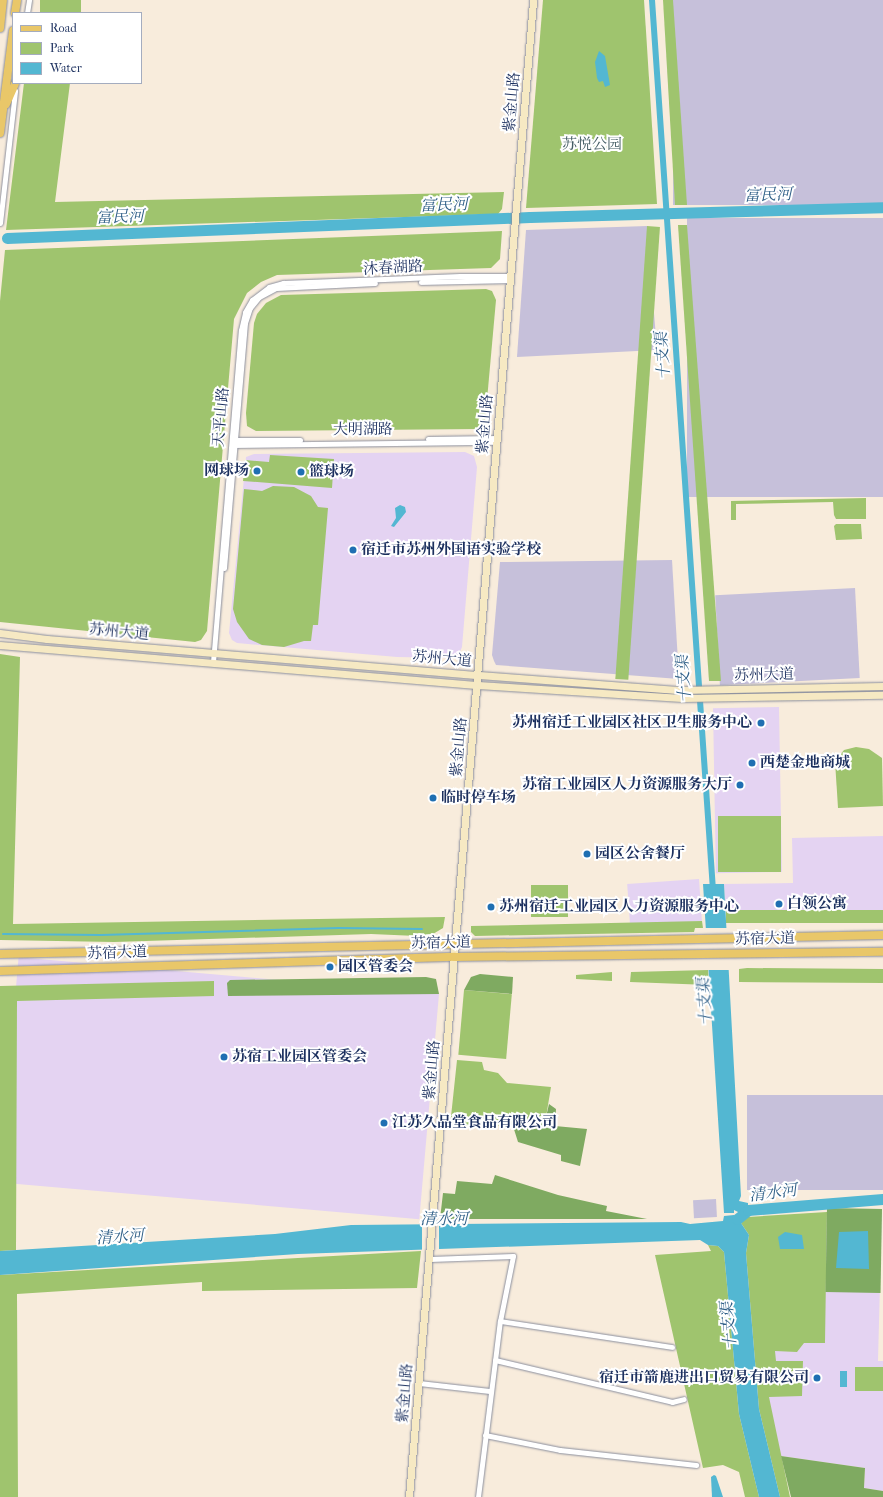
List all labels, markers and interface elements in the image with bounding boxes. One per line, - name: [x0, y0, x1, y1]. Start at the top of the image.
- legend: [12, 12, 142, 84]
- text: Road: [50, 21, 77, 35]
- text: Park: [50, 41, 74, 55]
- text: Water: [50, 61, 82, 75]
- street label: 紫金山路: [500, 71, 524, 133]
- park label: 苏悦公园: [562, 136, 622, 154]
- water label: 富民河: [744, 185, 792, 205]
- water label: 富民河: [420, 195, 468, 215]
- water label: 富民河: [96, 207, 144, 227]
- street label: 沐春湖路: [363, 257, 423, 279]
- water label: 十支渠: [652, 331, 674, 381]
- street label: 天平山路: [209, 386, 233, 448]
- street label: 紫金山路: [473, 393, 497, 455]
- street label: 大明湖路: [333, 421, 393, 439]
- place label: 网球场: [204, 462, 249, 480]
- place label: 篮球场: [309, 463, 354, 481]
- marker: 网球场: [252, 466, 262, 476]
- marker: 篮球场: [296, 467, 306, 477]
- place label: 宿迁市苏州外国语实验学校: [361, 541, 541, 559]
- marker: 宿迁市苏州外国语实验学校: [348, 545, 358, 555]
- street label: 苏州大道: [88, 620, 150, 644]
- street label: 苏州大道: [411, 647, 473, 671]
- water label: 十支渠: [673, 654, 695, 704]
- street label: 苏州大道: [734, 665, 794, 685]
- place label: 苏州宿迁工业园区社区卫生服务中心: [512, 714, 752, 732]
- street label: 紫金山路: [447, 716, 471, 778]
- marker: 苏州宿迁工业园区社区卫生服务中心: [755, 717, 767, 729]
- place label: 西楚金地商城: [760, 754, 850, 772]
- marker: 西楚金地商城: [747, 758, 757, 768]
- place label: 苏宿工业园区人力资源服务大厅: [522, 776, 732, 794]
- marker: 苏宿工业园区人力资源服务大厅: [735, 780, 745, 790]
- place label: 临时停车场: [441, 789, 516, 807]
- marker: 临时停车场: [428, 793, 438, 803]
- place label: 园区公舍餐厅: [595, 845, 685, 863]
- marker: 园区公舍餐厅: [582, 849, 592, 859]
- place label: 白领公寓: [787, 895, 847, 913]
- place label: 苏州宿迁工业园区人力资源服务中心: [499, 898, 739, 916]
- marker: 白领公寓: [774, 899, 784, 909]
- marker: 苏州宿迁工业园区人力资源服务中心: [486, 902, 496, 912]
- street label: 苏宿大道: [735, 929, 795, 949]
- street label: 苏宿大道: [411, 933, 471, 953]
- street label: 苏宿大道: [87, 943, 147, 963]
- place label: 园区管委会: [338, 958, 413, 976]
- marker: 园区管委会: [325, 962, 335, 972]
- water label: 十支渠: [694, 977, 716, 1027]
- street label: 紫金山路: [420, 1039, 444, 1101]
- place label: 苏宿工业园区管委会: [232, 1048, 367, 1066]
- marker: 苏宿工业园区管委会: [219, 1052, 229, 1062]
- place label: 江苏久品堂食品有限公司: [392, 1114, 557, 1132]
- marker: 江苏久品堂食品有限公司: [379, 1118, 389, 1128]
- water label: 清水河: [748, 1181, 798, 1205]
- water label: 清水河: [420, 1209, 468, 1229]
- water label: 清水河: [95, 1226, 145, 1248]
- water label: 十支渠: [717, 1301, 741, 1351]
- street label: 紫金山路: [393, 1362, 417, 1424]
- place label: 宿迁市箭鹿进出口贸易有限公司: [599, 1369, 809, 1387]
- marker: 宿迁市箭鹿进出口贸易有限公司: [812, 1373, 822, 1383]

